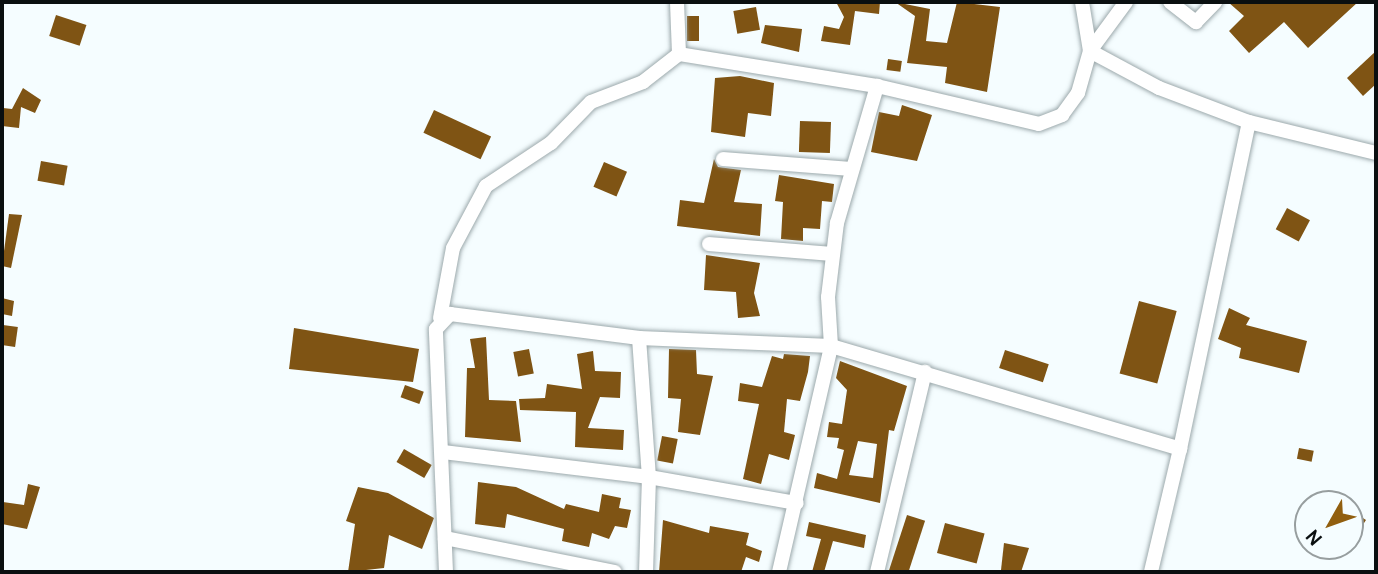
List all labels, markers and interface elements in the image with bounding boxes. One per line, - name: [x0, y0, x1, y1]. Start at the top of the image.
- north arrow: [1294, 490, 1364, 560]
- text: N: [1301, 525, 1327, 550]

